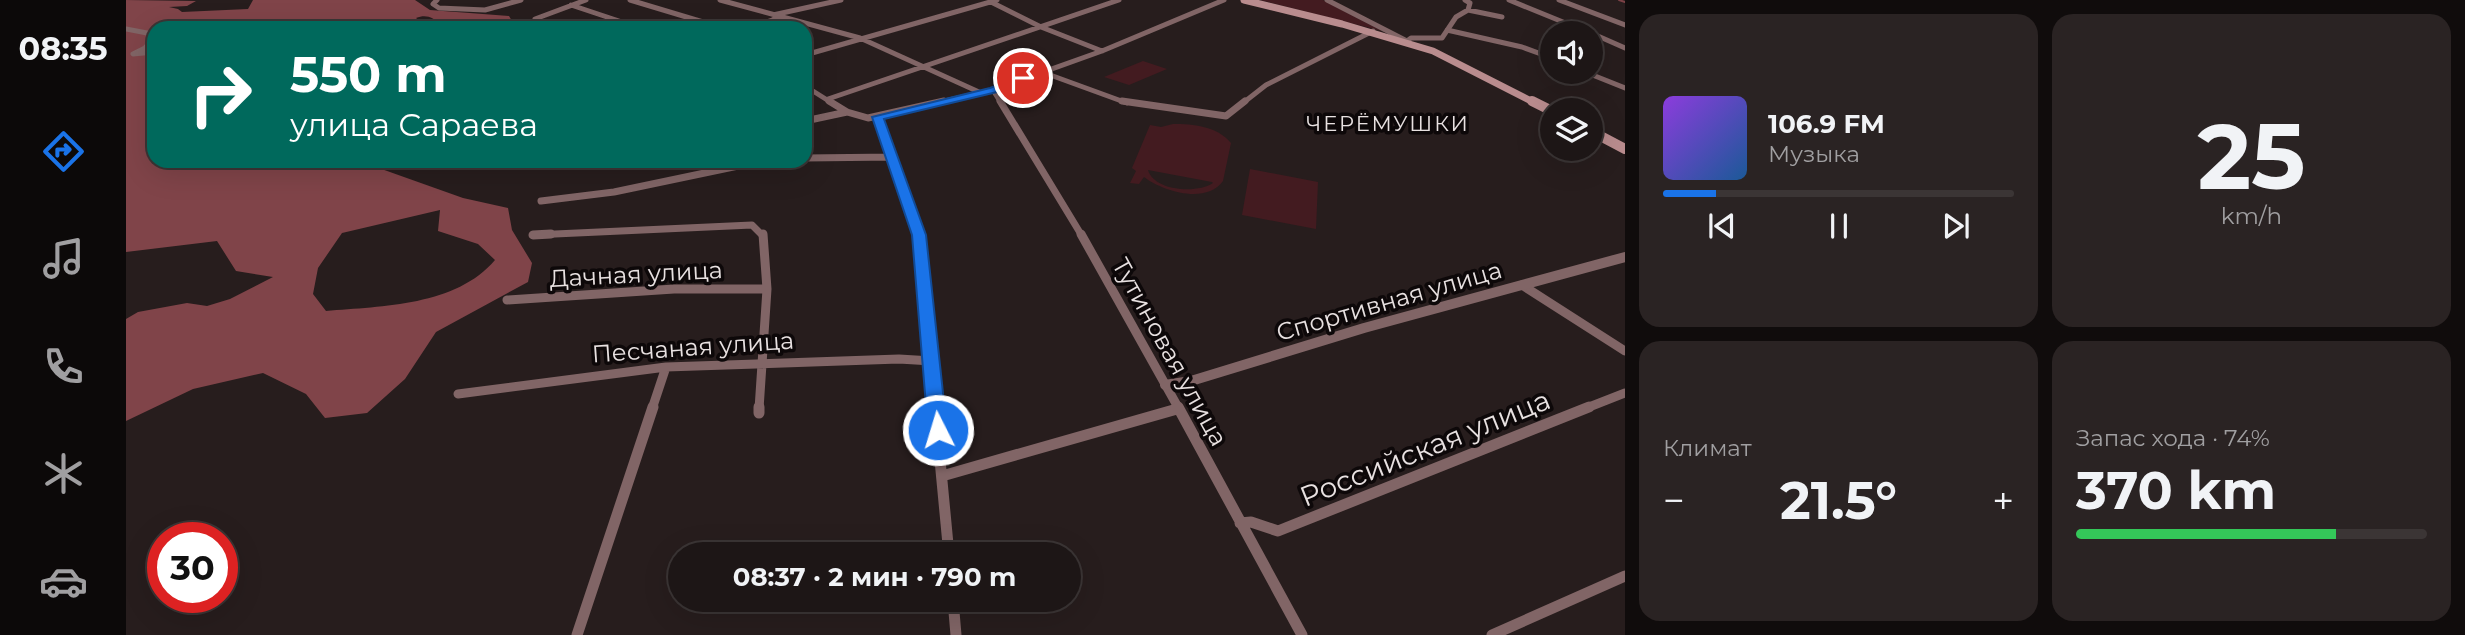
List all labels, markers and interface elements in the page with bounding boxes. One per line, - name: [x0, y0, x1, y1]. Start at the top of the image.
- map controls: [1540, 21, 1603, 161]
- button: sound: [1540, 21, 1603, 84]
- text: 08:35: [19, 29, 107, 68]
- text: 550 m: [290, 45, 447, 104]
- pin: [993, 48, 1053, 108]
- icon: right: [175, 49, 266, 140]
- icon: arrive: [1004, 59, 1042, 97]
- button: layers: [1540, 98, 1603, 161]
- text: 25: [2198, 101, 2305, 212]
- text: улица Сараева: [290, 105, 538, 144]
- text: 106.9 FM: [1768, 108, 1885, 140]
- district label: ЧЕРЁМУШКИ: [1306, 111, 1470, 136]
- icon: directions: [39, 127, 88, 176]
- text: Музыка: [1768, 140, 1860, 168]
- text: km/h: [2221, 202, 2282, 230]
- icon: previous: [1703, 207, 1741, 245]
- icon: pause: [1820, 207, 1858, 245]
- icon: next: [1937, 207, 1975, 245]
- icon: music: [39, 234, 88, 283]
- street label: Тутиновая улица: [1106, 253, 1234, 451]
- street label: Дачная улица: [549, 255, 723, 293]
- street label: Спортивная улица: [1273, 255, 1505, 347]
- street label: Песчаная улица: [591, 325, 795, 369]
- icon: phone: [39, 342, 88, 391]
- street label: Российская улица: [1295, 382, 1555, 514]
- position arrow: [901, 393, 975, 467]
- text: Запас хода · 74%: [2076, 424, 2270, 452]
- text: Климат: [1663, 434, 1752, 462]
- icon: climate: [39, 449, 88, 498]
- text: 370 km: [2076, 459, 2276, 522]
- text: 21.5°: [1780, 469, 1897, 532]
- text: −: [1663, 477, 1685, 524]
- text: +: [1992, 477, 2014, 524]
- speed limit sign: 30: [147, 522, 238, 613]
- icon: car: [39, 557, 88, 606]
- text: 08:37 · 2 мин · 790 m: [733, 561, 1016, 593]

